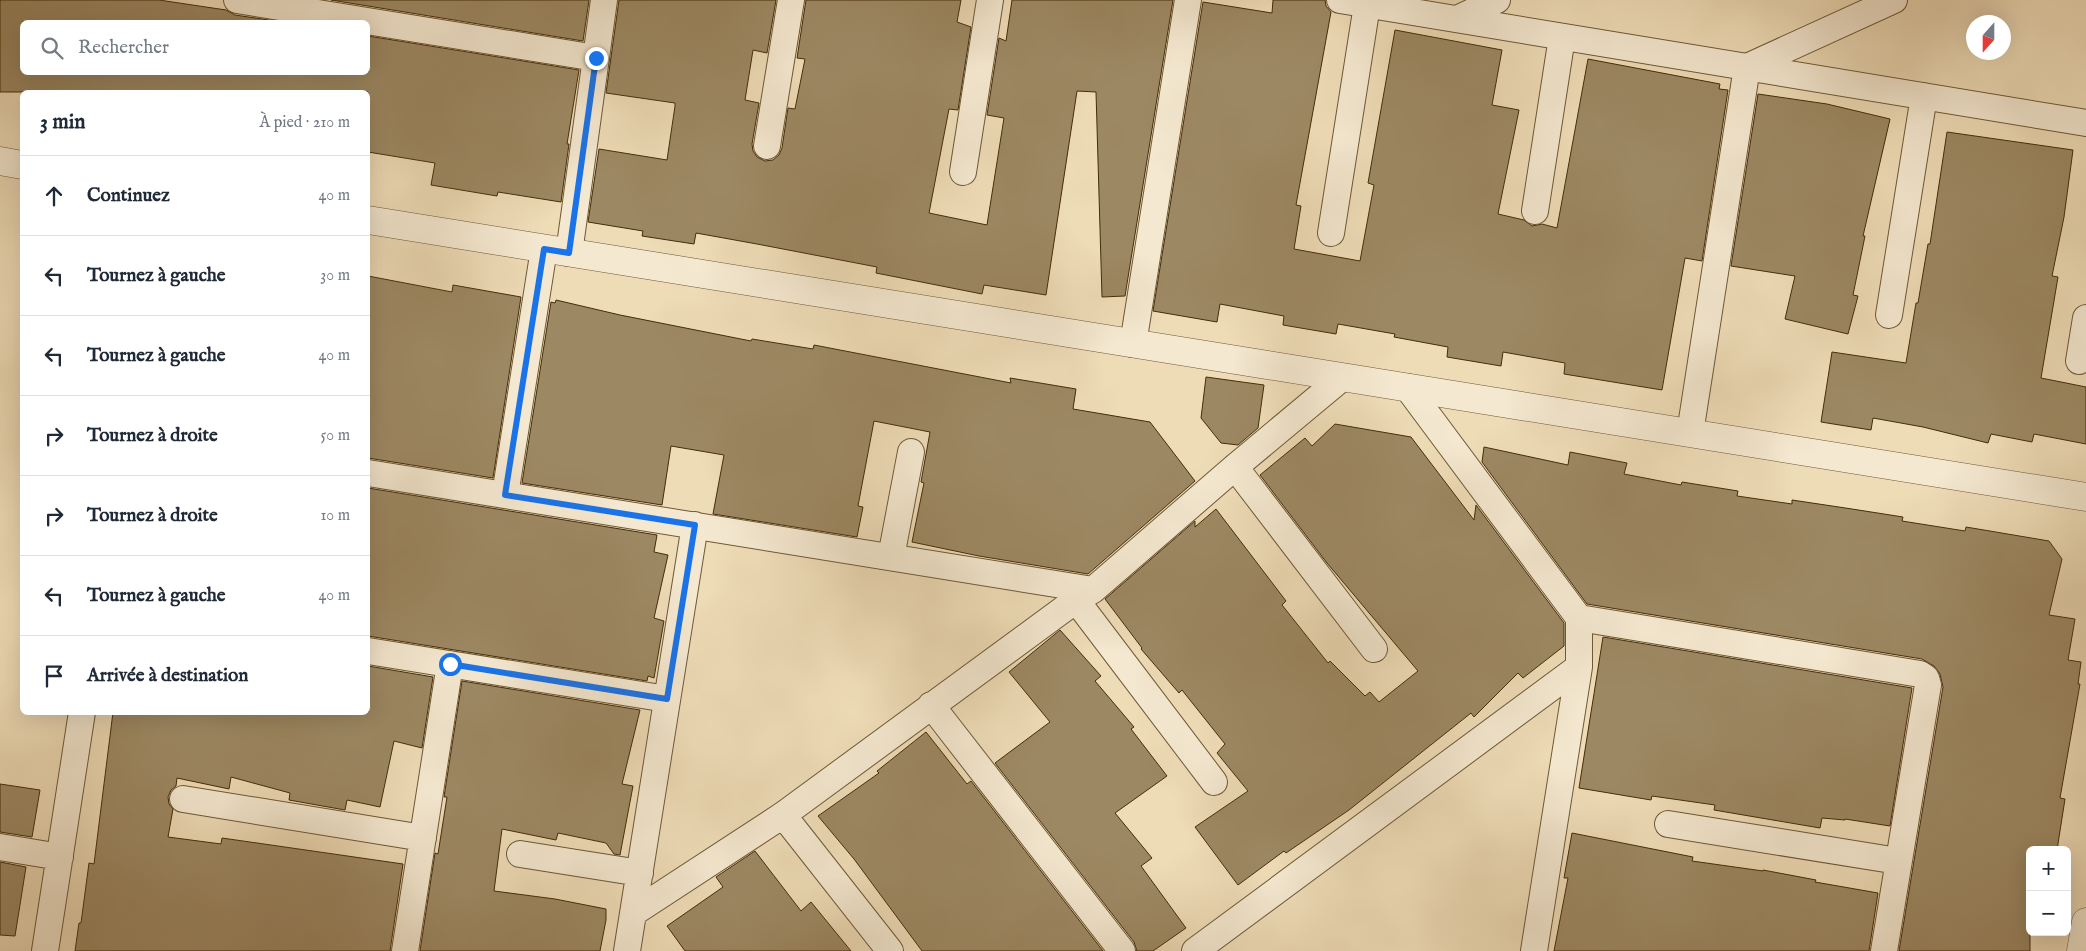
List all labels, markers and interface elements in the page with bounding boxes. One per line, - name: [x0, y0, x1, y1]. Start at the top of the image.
- north arrow: [1966, 15, 2011, 60]
- search box: [20, 20, 370, 75]
- icon: search: [38, 34, 66, 62]
- text: Rechercher: [78, 36, 169, 60]
- route end: [585, 47, 608, 70]
- text: 3 min: [40, 109, 85, 136]
- text: À pied · 210 m: [259, 113, 350, 133]
- icon: ahead: [40, 182, 68, 210]
- text: Continuez: [87, 184, 170, 208]
- text: 40 m: [318, 186, 350, 206]
- icon: left: [40, 262, 68, 290]
- text: Tournez à gauche: [87, 264, 226, 288]
- text: 30 m: [320, 266, 350, 286]
- icon: left: [40, 342, 68, 370]
- text: Tournez à gauche: [87, 344, 226, 368]
- text: 40 m: [318, 346, 350, 366]
- icon: right: [40, 422, 68, 450]
- text: Tournez à droite: [87, 424, 218, 448]
- text: 50 m: [321, 426, 350, 446]
- icon: right: [40, 502, 68, 530]
- text: Tournez à droite: [87, 504, 218, 528]
- text: 10 m: [320, 506, 350, 526]
- icon: left: [40, 582, 68, 610]
- text: Tournez à gauche: [87, 584, 226, 608]
- text: 40 m: [318, 586, 350, 606]
- route start: [439, 653, 462, 676]
- icon: arrive: [40, 662, 68, 690]
- text: Arrivée à destination: [87, 664, 248, 688]
- map controls: [2026, 846, 2071, 936]
- button: +: [2026, 846, 2071, 891]
- button: −: [2026, 891, 2071, 936]

